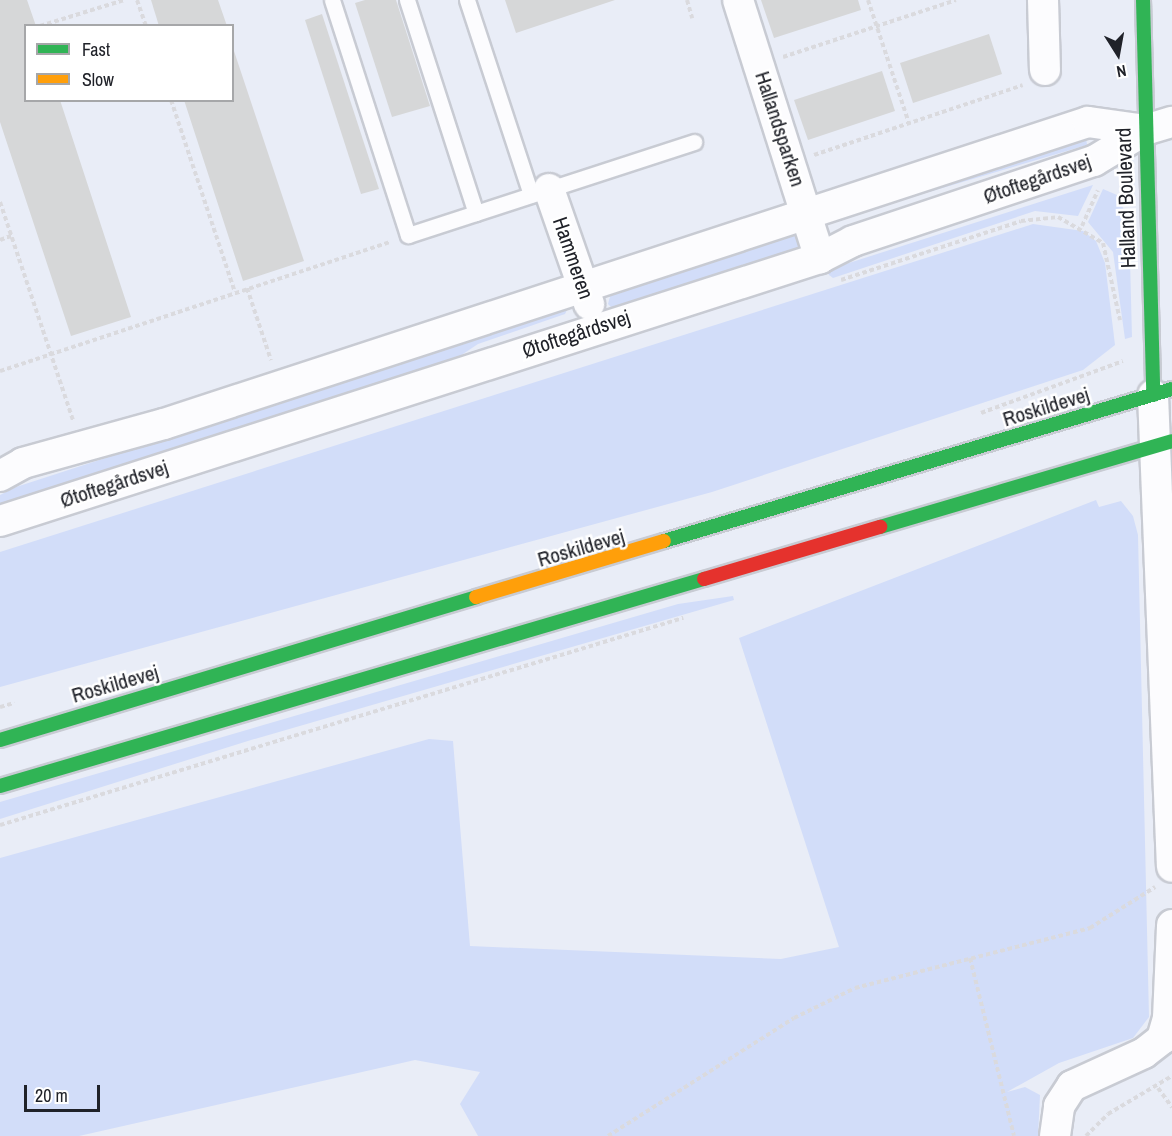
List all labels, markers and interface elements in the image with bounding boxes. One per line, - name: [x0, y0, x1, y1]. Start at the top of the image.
- legend: [24, 24, 234, 102]
- north arrow: [1088, 24, 1148, 84]
- text: Fast: [82, 37, 110, 62]
- text: N: [1115, 60, 1128, 83]
- text: Slow: [82, 67, 114, 92]
- street label: Hallandsparken: [750, 68, 810, 190]
- street label: Halland Boulevard: [1111, 127, 1141, 269]
- street label: Øtoftegårdsvej: [980, 149, 1094, 209]
- street label: Hammeren: [547, 214, 599, 302]
- street label: Øtoftegårdsvej: [519, 305, 633, 363]
- street label: Roskildevej: [1000, 382, 1092, 432]
- street label: Øtoftegårdsvej: [57, 455, 171, 513]
- street label: Roskildevej: [535, 524, 627, 572]
- street label: Roskildevej: [69, 660, 161, 708]
- scale bar: [27, 1073, 104, 1111]
- text: 20 m: [35, 1083, 68, 1108]

